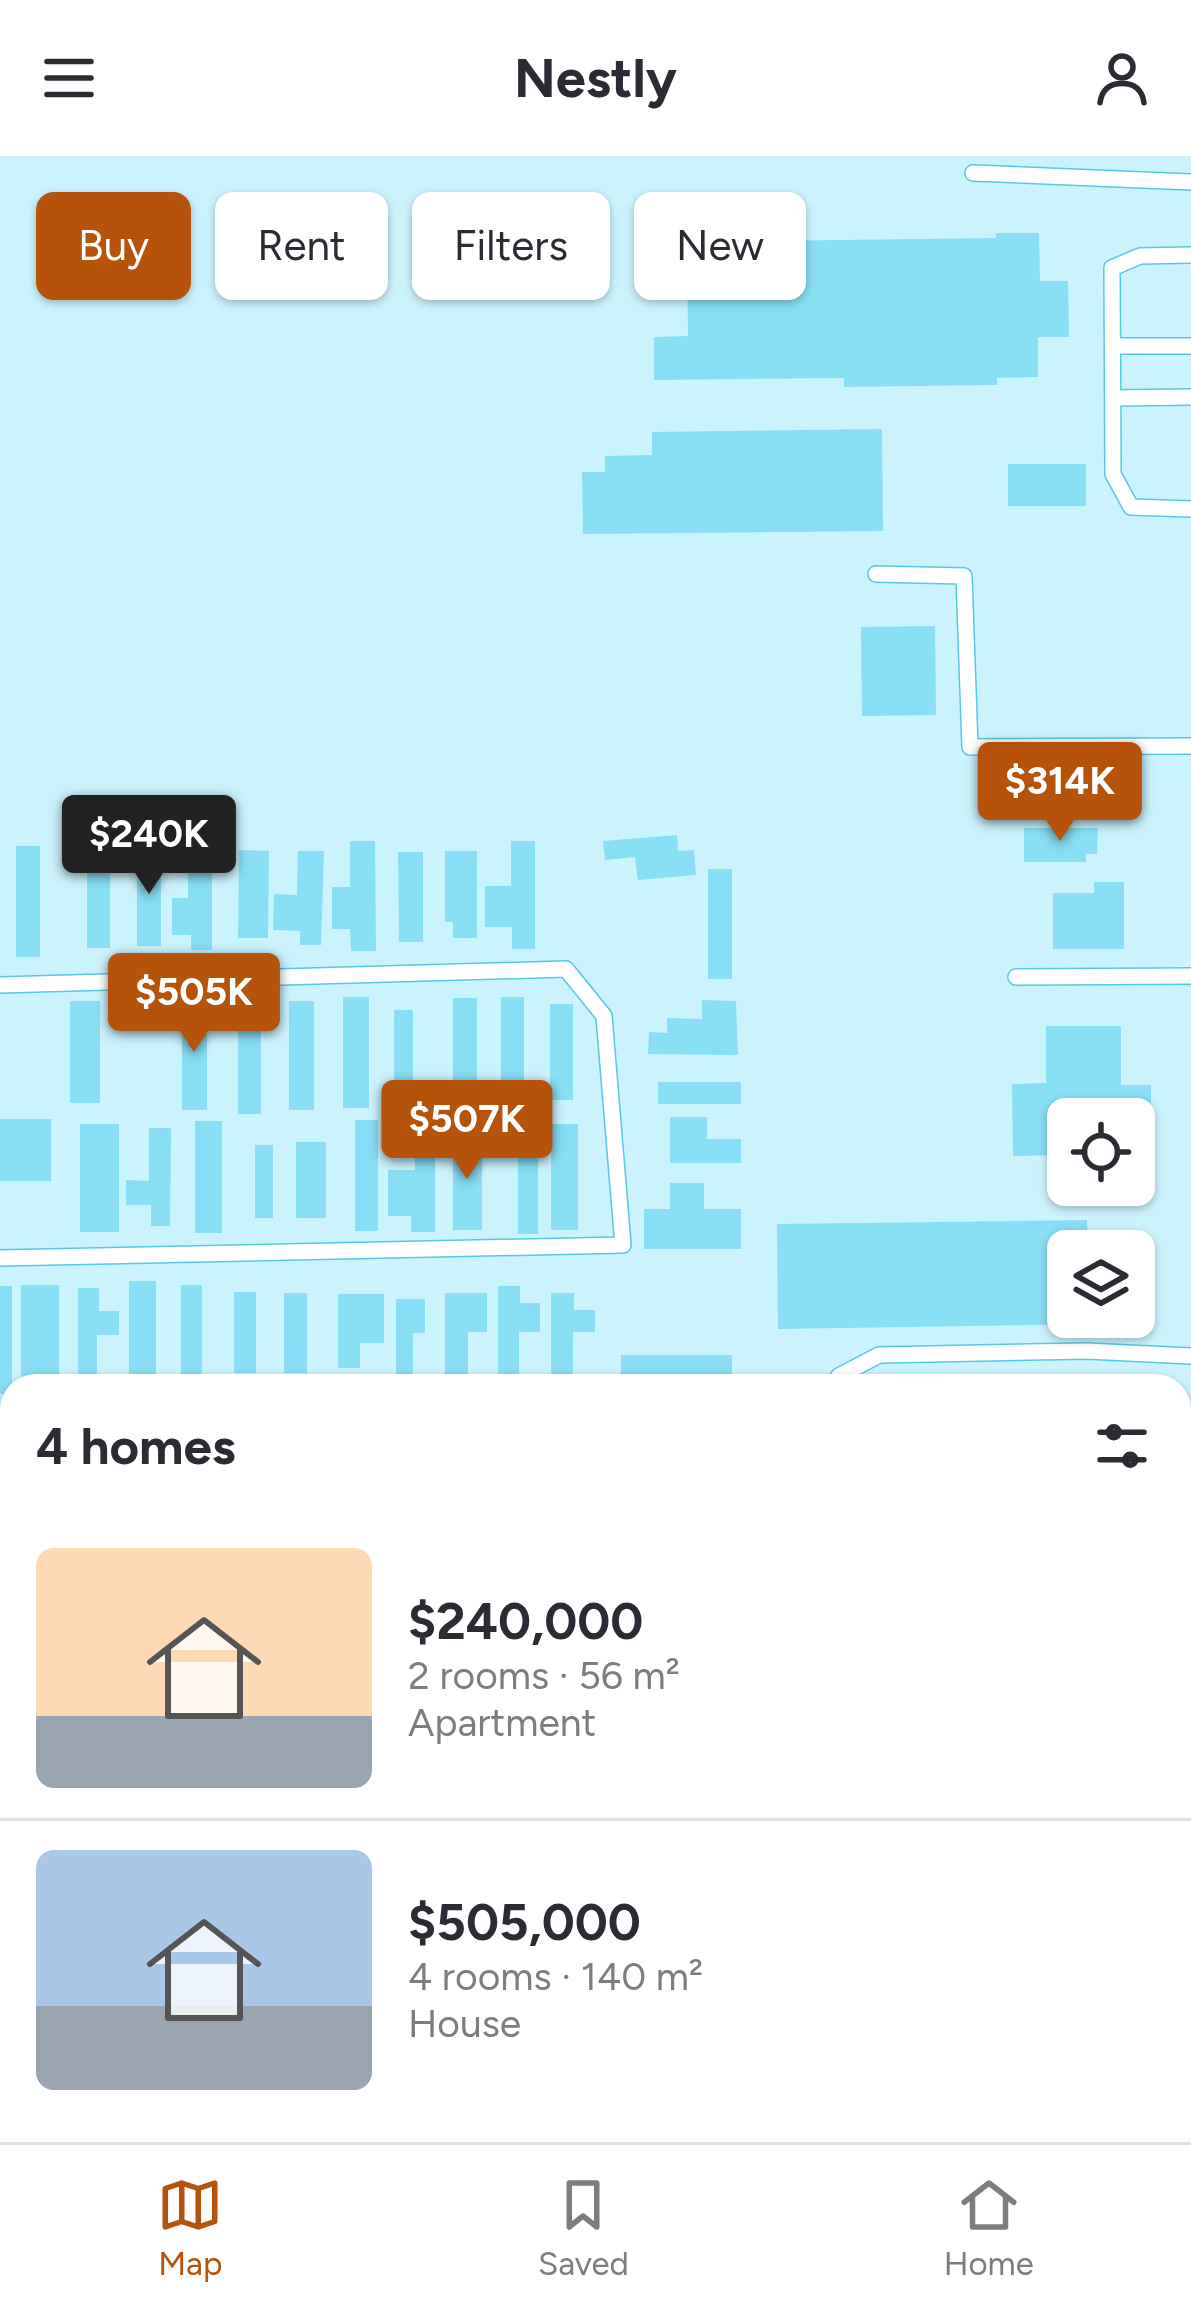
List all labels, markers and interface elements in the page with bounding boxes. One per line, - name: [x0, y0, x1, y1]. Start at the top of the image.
- icon: menu: [36, 45, 102, 111]
- icon: person: [1089, 45, 1155, 111]
- text: Nestly: [514, 46, 677, 111]
- chip: Buy: [36, 192, 191, 300]
- chip: Rent: [215, 192, 388, 300]
- chip: Filters: [412, 192, 610, 300]
- chip: New: [634, 192, 806, 300]
- pin: $314K: [976, 742, 1144, 844]
- text: $314K: [1005, 757, 1115, 804]
- pin: $240K: [65, 795, 233, 897]
- text: $240K: [89, 810, 209, 857]
- pin: $505K: [110, 953, 278, 1055]
- text: $505K: [135, 968, 253, 1015]
- pin: $507K: [383, 1080, 551, 1182]
- text: $507K: [408, 1095, 526, 1142]
- map controls: [1047, 1098, 1155, 1338]
- button: locate: [1047, 1098, 1155, 1206]
- button: layers: [1047, 1230, 1155, 1338]
- icon: filters: [1089, 1413, 1155, 1479]
- text: 4 homes: [36, 1416, 236, 1477]
- text: $240,000: [408, 1591, 643, 1652]
- icon: home: [132, 1596, 276, 1740]
- text: 2 rooms · 56 m²: [408, 1652, 680, 1699]
- text: Apartment: [408, 1699, 596, 1746]
- text: $505,000: [408, 1892, 641, 1953]
- icon: home: [132, 1898, 276, 2042]
- text: 4 rooms · 140 m²: [408, 1953, 703, 2000]
- text: House: [408, 2000, 521, 2047]
- tab: Map: [157, 2172, 223, 2283]
- tab: Saved: [538, 2172, 629, 2283]
- tab: Home: [944, 2172, 1034, 2283]

